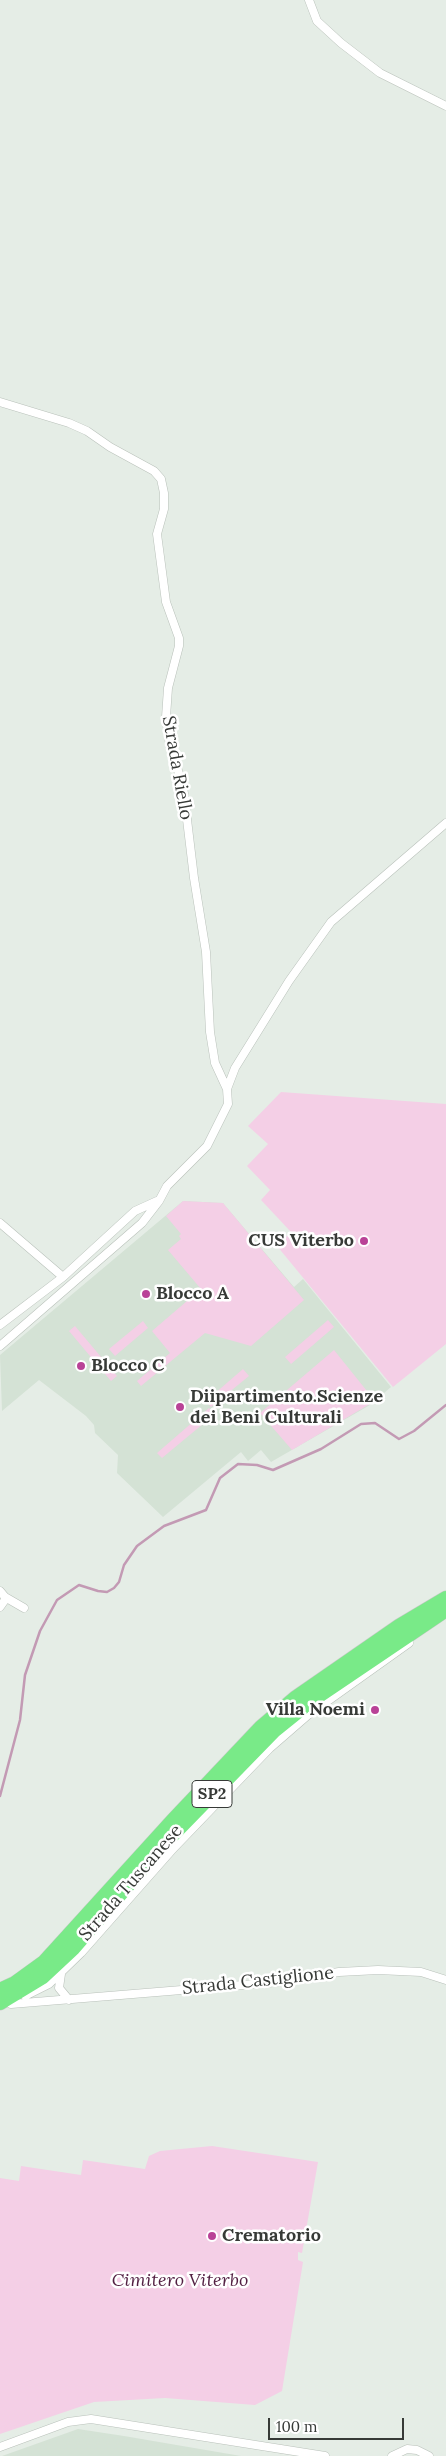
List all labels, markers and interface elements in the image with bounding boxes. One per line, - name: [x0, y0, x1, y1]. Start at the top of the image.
- street label: Strada Riello: [157, 714, 197, 822]
- place label: CUS Viterbo: [248, 1230, 354, 1252]
- marker: CUS Viterbo: [358, 1235, 370, 1247]
- place label: Blocco A: [156, 1283, 229, 1305]
- marker: Blocco A: [140, 1288, 152, 1300]
- place label: Blocco C: [91, 1355, 164, 1377]
- marker: Blocco C: [75, 1360, 87, 1372]
- place label: Diipartimento.Scienze dei Beni Culturali: [190, 1386, 383, 1428]
- marker: Diipartimento.Scienze dei Beni Culturali: [174, 1401, 186, 1413]
- place label: Villa Noemi: [266, 1699, 365, 1721]
- marker: Villa Noemi: [369, 1704, 381, 1716]
- road number: SP2: [192, 1780, 232, 1808]
- street label: Strada Tuscanese: [75, 1821, 187, 1945]
- street label: Strada Castiglione: [181, 1962, 335, 2000]
- place label: Crematorio: [222, 2225, 321, 2247]
- marker: Crematorio: [206, 2230, 218, 2242]
- park label: Cimitero Viterbo: [112, 2270, 248, 2292]
- scale bar: [271, 2408, 407, 2440]
- text: 100 m: [276, 2417, 317, 2436]

